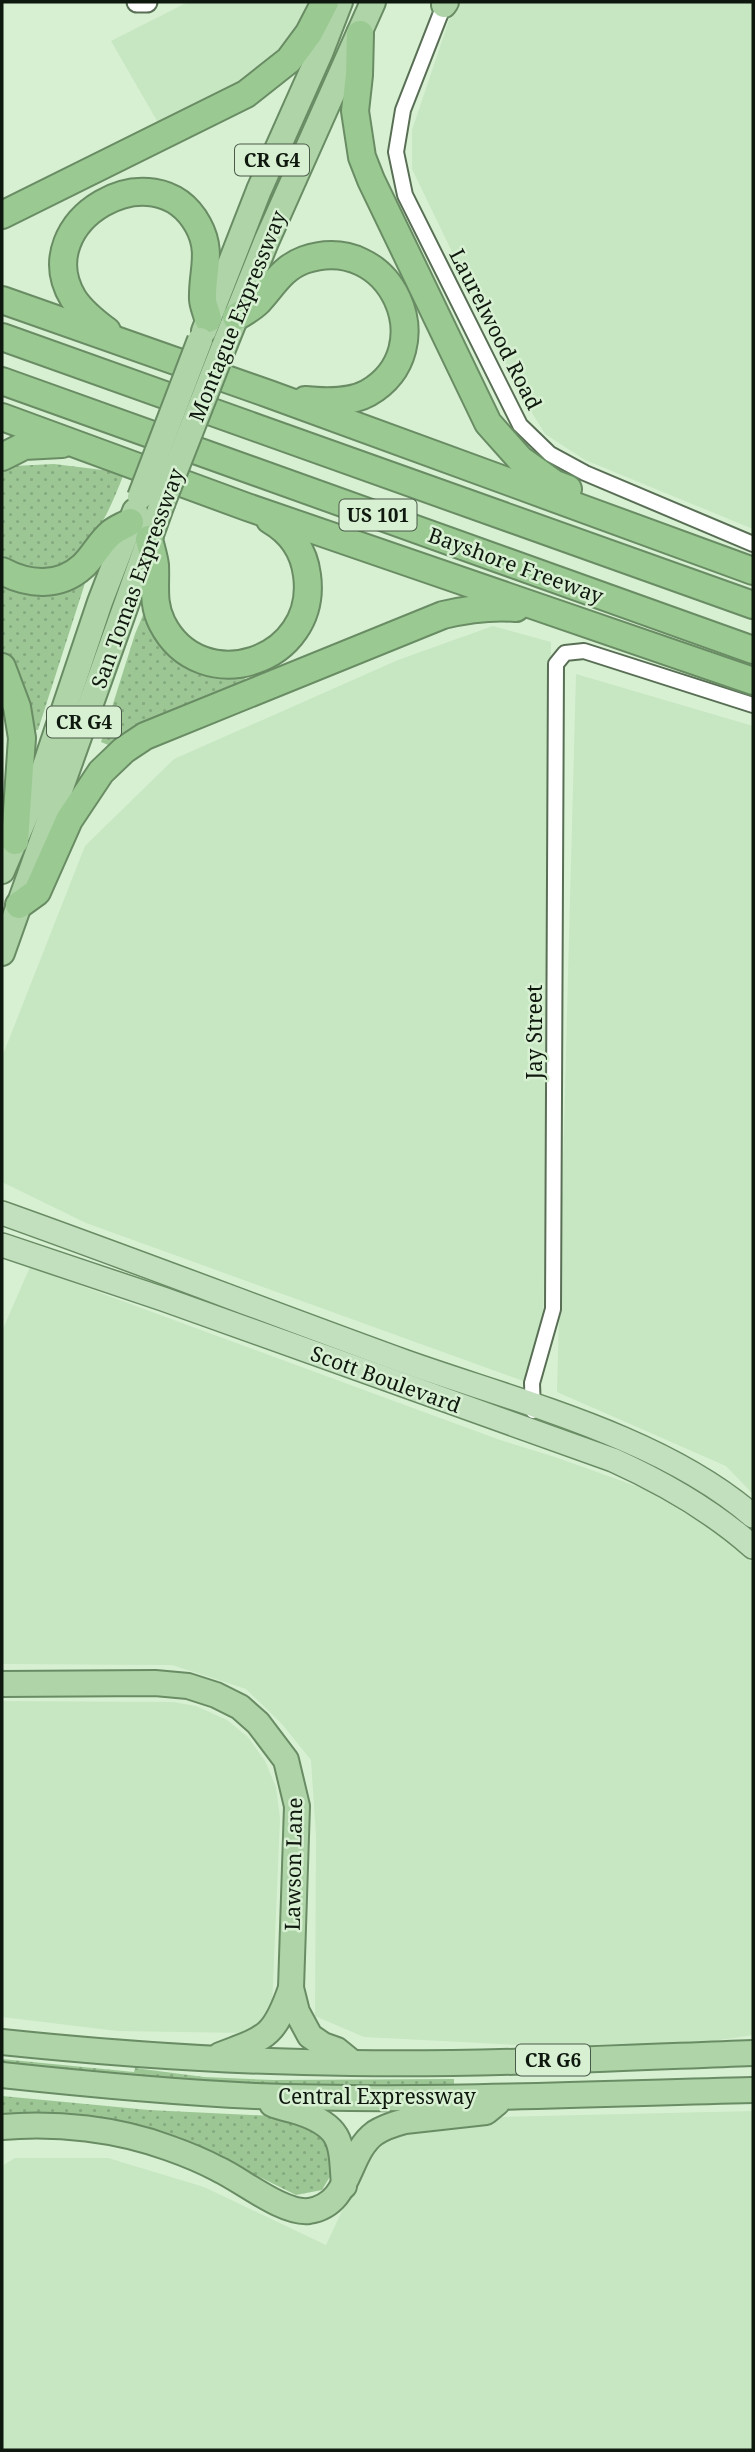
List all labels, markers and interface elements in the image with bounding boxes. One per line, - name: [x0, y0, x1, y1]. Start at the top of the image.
- road number: CR G4: [235, 144, 309, 176]
- street label: Montague Expressway: [182, 206, 292, 426]
- street label: Laurelwood Road: [443, 244, 549, 414]
- street label: San Tomas Expressway: [84, 464, 190, 692]
- road number: US 101: [340, 500, 416, 530]
- street label: Bayshore Freeway: [424, 520, 608, 610]
- road number: CR G4: [47, 706, 121, 737]
- street label: Jay Street: [520, 985, 548, 1080]
- street label: Scott Boulevard: [307, 1339, 465, 1419]
- street label: Lawson Lane: [278, 1797, 308, 1931]
- road number: CR G6: [516, 2044, 590, 2076]
- street label: Central Expressway: [278, 2082, 476, 2110]

